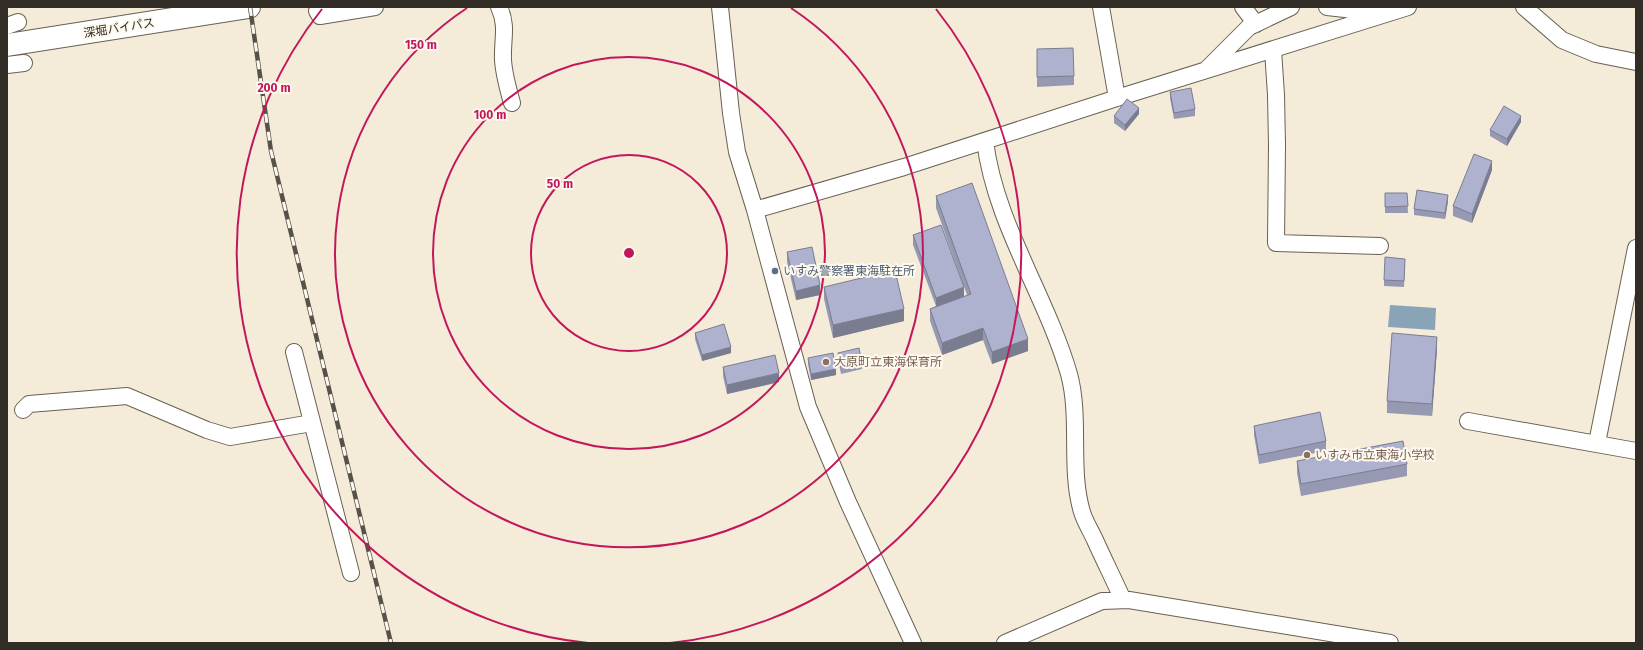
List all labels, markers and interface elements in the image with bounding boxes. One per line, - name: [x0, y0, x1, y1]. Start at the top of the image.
- street label: 深堀バイパス: [82, 15, 156, 41]
- text: 150 m: [405, 38, 437, 52]
- text: 200 m: [257, 81, 291, 95]
- text: 100 m: [474, 108, 506, 122]
- text: 50 m: [547, 177, 573, 191]
- centre of rings: [622, 246, 636, 260]
- place label: いすみ警察署東海駐在所: [783, 264, 915, 278]
- marker: いすみ警察署東海駐在所: [770, 266, 780, 276]
- place label: 大原町立東海保育所: [834, 355, 942, 369]
- marker: 大原町立東海保育所: [821, 357, 831, 367]
- place label: いすみ市立東海小学校: [1315, 448, 1435, 462]
- marker: いすみ市立東海小学校: [1302, 450, 1312, 460]

